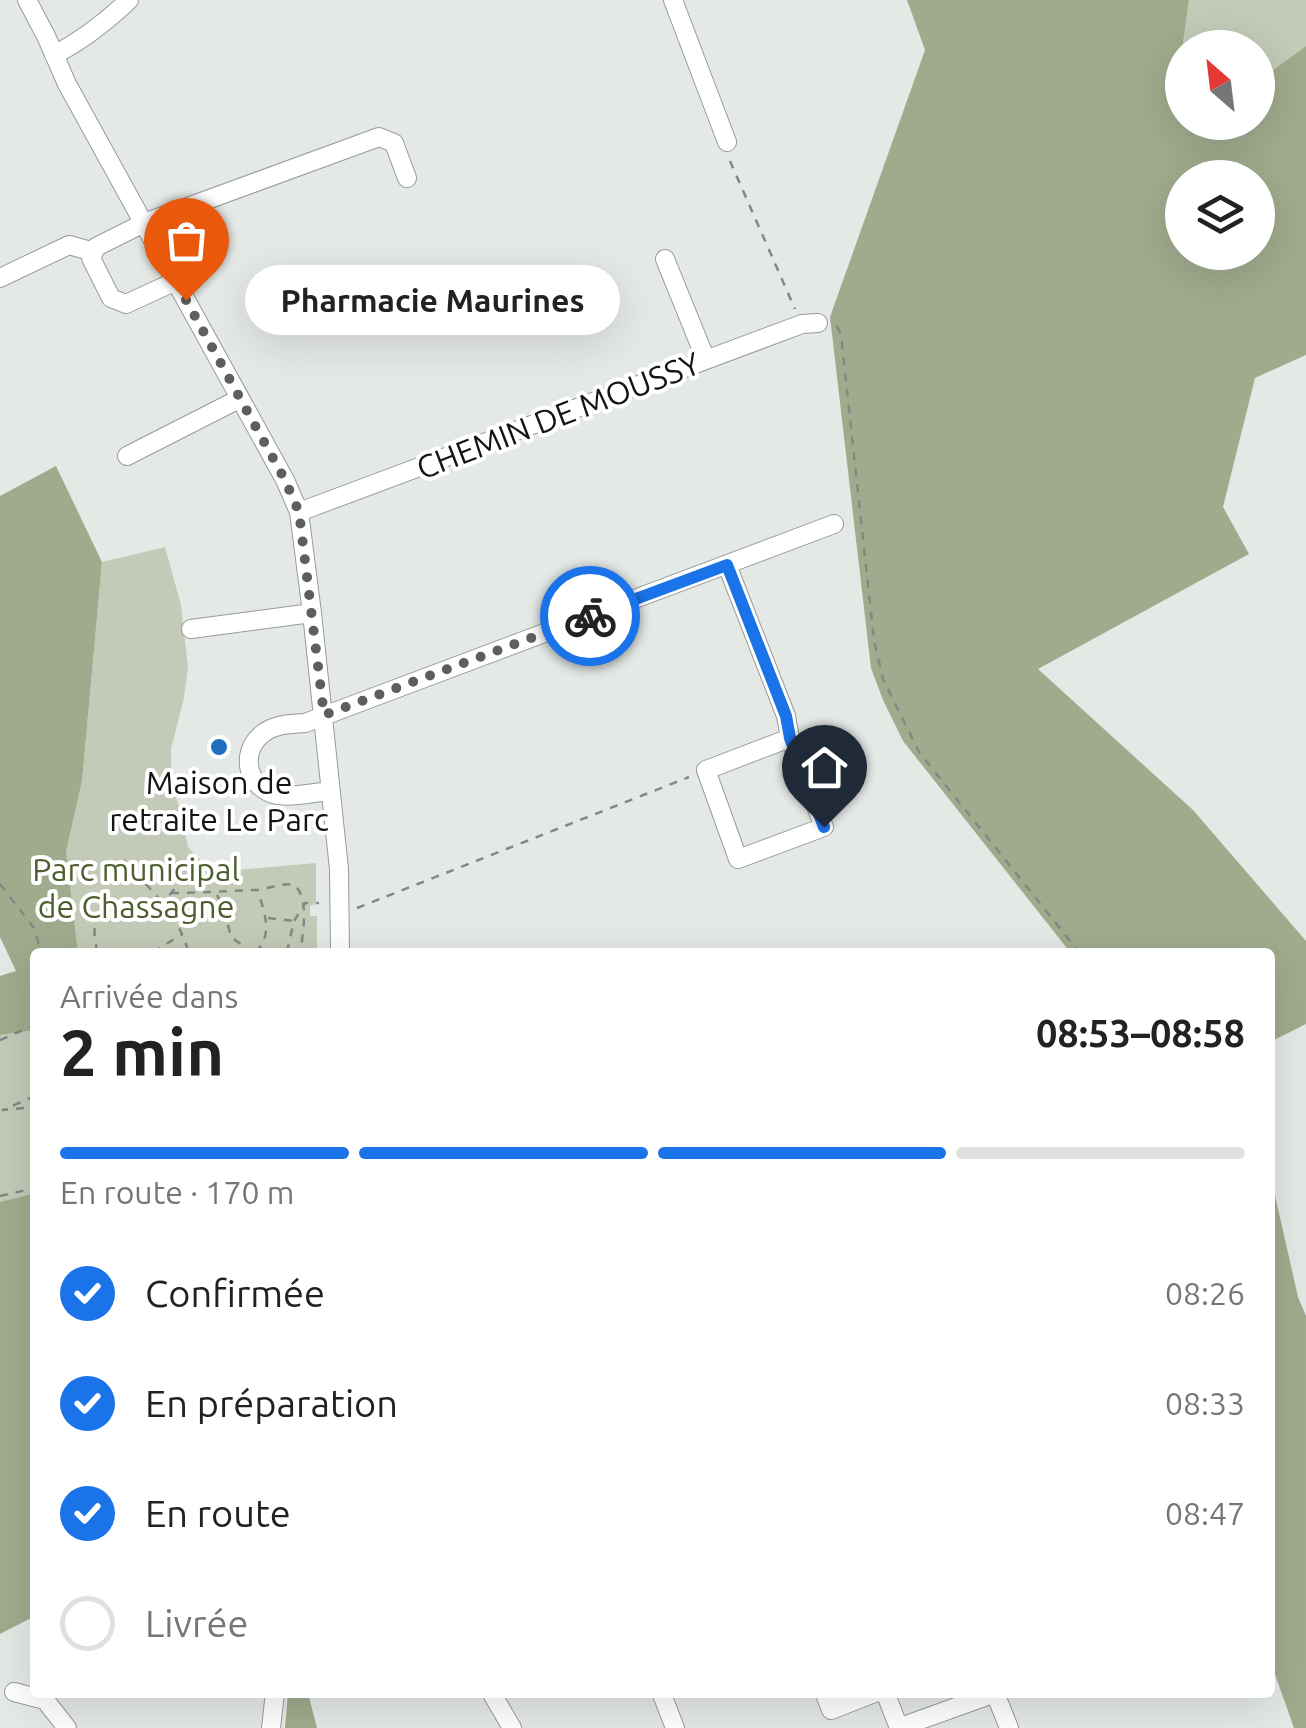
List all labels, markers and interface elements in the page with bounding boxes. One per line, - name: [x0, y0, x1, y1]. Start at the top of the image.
- north arrow: [1165, 30, 1275, 140]
- map controls: [1165, 30, 1275, 270]
- button: layers: [1165, 160, 1275, 270]
- pin: [144, 198, 229, 301]
- icon: bag: [159, 213, 214, 268]
- callout: Pharmacie Maurines: [246, 265, 621, 335]
- text: Pharmacie Maurines: [281, 282, 584, 318]
- street label: CHEMIN DE MOUSSY: [411, 344, 705, 486]
- courier: [540, 566, 640, 666]
- icon: bike: [563, 589, 618, 644]
- pin: [782, 725, 867, 828]
- marker: Maison de retraite Le Parc: [208, 736, 230, 758]
- icon: home: [797, 740, 852, 795]
- place label: Maison de retraite Le Parc: [109, 764, 329, 837]
- park label: Parc municipal de Chassagne: [32, 851, 240, 924]
- text: Arrivée dans: [60, 978, 238, 1014]
- text: 08:53–08:58: [1036, 1012, 1245, 1054]
- text: 2 min: [60, 1015, 224, 1088]
- text: En route · 170 m: [60, 1174, 294, 1210]
- icon: check: [60, 1266, 115, 1321]
- text: Confirmée: [145, 1272, 325, 1314]
- text: 08:26: [1165, 1275, 1245, 1311]
- icon: check: [60, 1376, 115, 1431]
- text: En préparation: [145, 1382, 398, 1424]
- text: 08:33: [1165, 1385, 1245, 1421]
- icon: check: [60, 1486, 115, 1541]
- text: En route: [145, 1492, 291, 1534]
- text: 08:47: [1165, 1495, 1245, 1531]
- text: Livrée: [145, 1602, 248, 1644]

